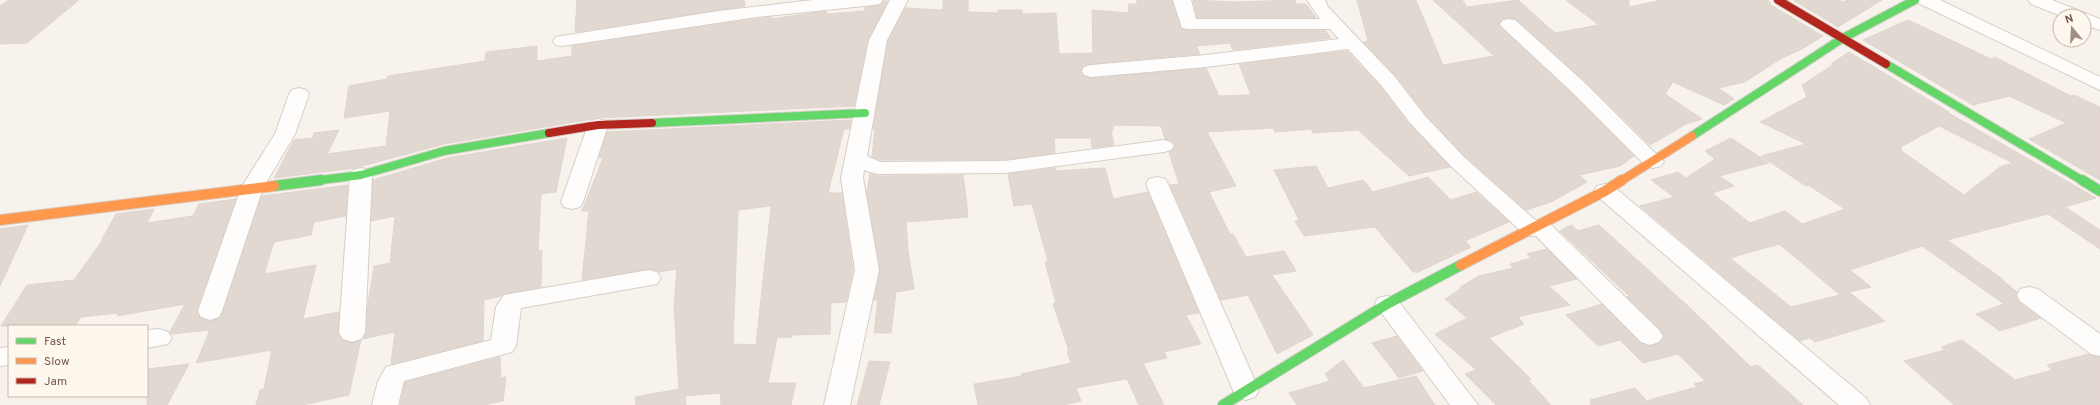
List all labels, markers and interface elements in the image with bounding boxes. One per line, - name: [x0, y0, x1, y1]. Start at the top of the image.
- north arrow: [2052, 8, 2092, 48]
- text: N: [2063, 12, 2075, 27]
- legend: [8, 325, 148, 397]
- text: Fast: [44, 334, 66, 350]
- text: Slow: [44, 354, 70, 370]
- text: Jam: [44, 374, 67, 390]

